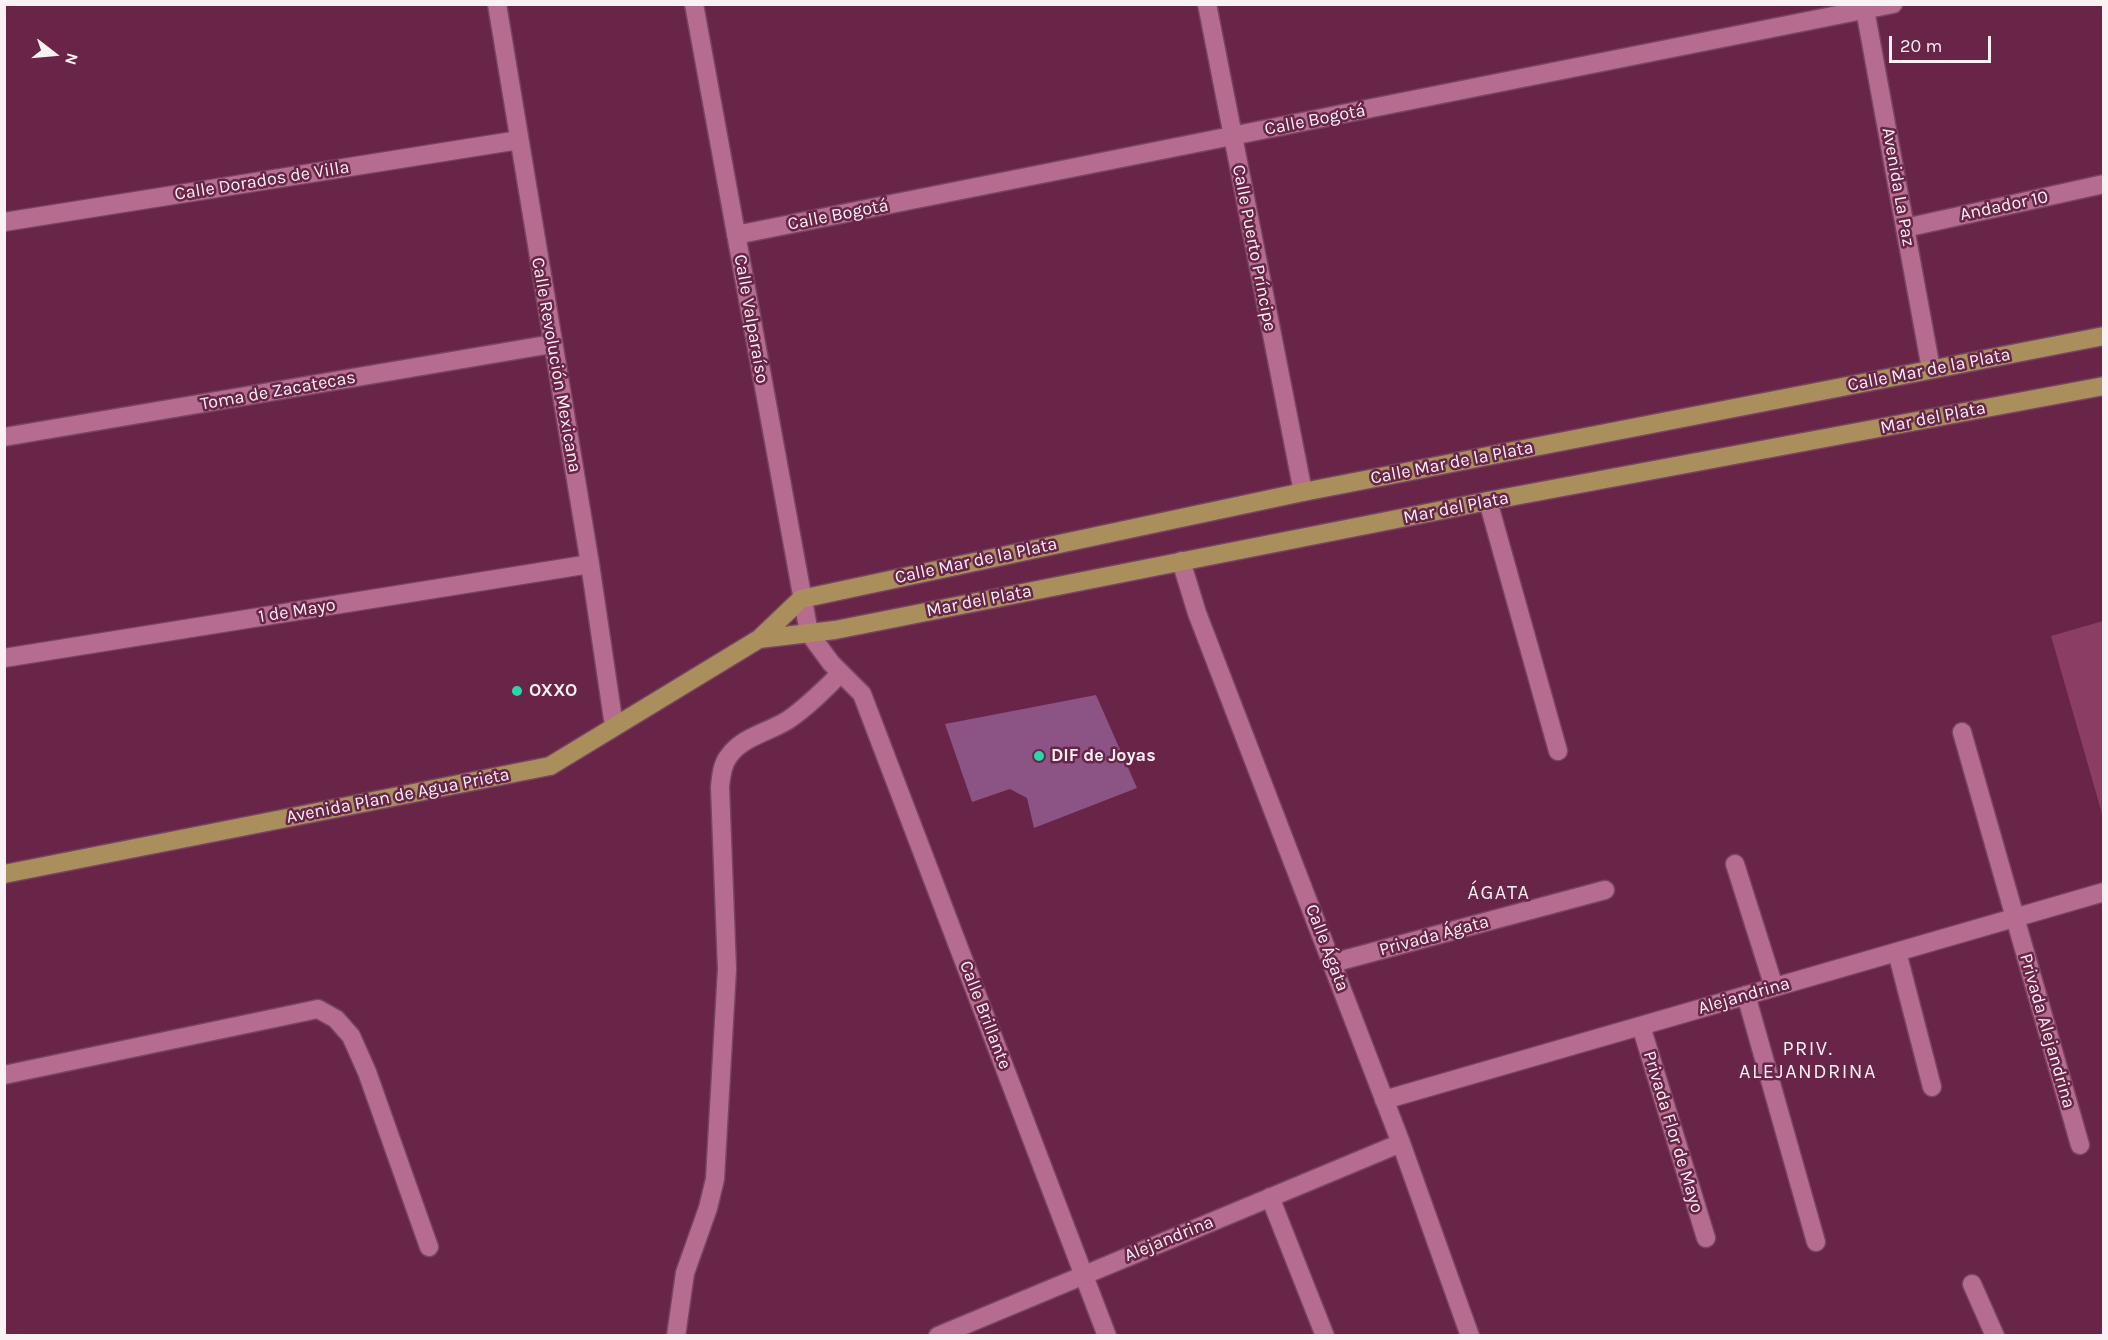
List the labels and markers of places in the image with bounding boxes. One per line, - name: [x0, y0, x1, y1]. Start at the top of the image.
- place label: OXXO: [529, 680, 577, 702]
- marker: OXXO: [510, 684, 524, 698]
- place label: DIF de Joyas: [1051, 745, 1156, 767]
- marker: DIF de Joyas: [1032, 749, 1046, 763]

